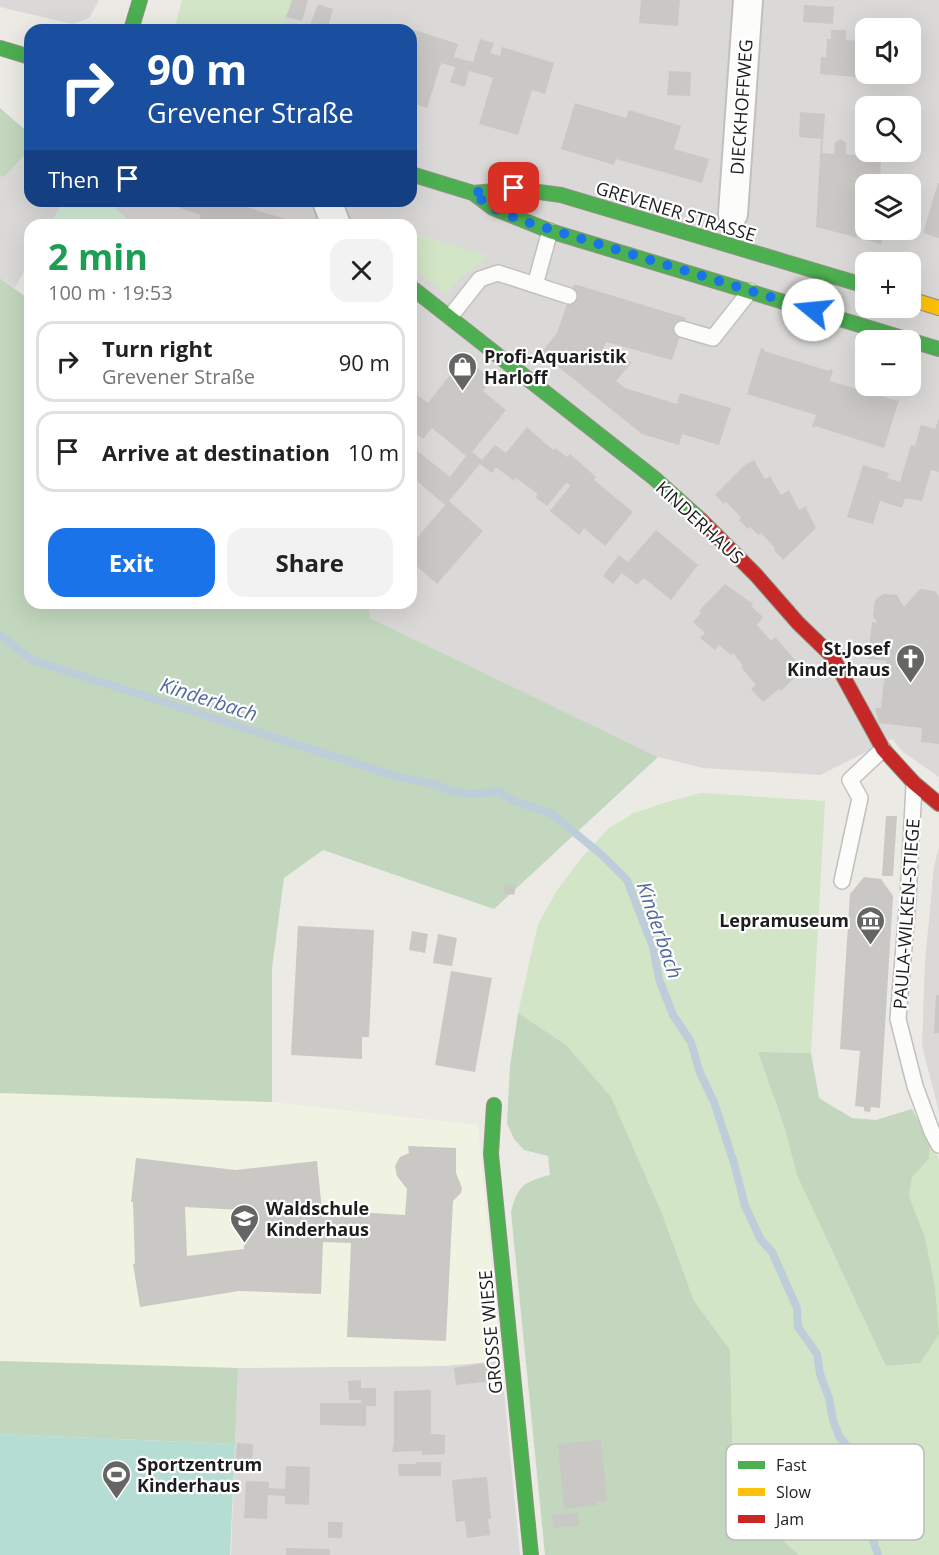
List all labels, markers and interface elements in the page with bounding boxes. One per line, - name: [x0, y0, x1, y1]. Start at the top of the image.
- map controls: [855, 18, 921, 396]
- button: sound: [855, 18, 921, 84]
- street label: DIECKHOFFWEG: [724, 38, 758, 176]
- text: 90 m: [147, 40, 247, 97]
- icon: right: [48, 48, 126, 126]
- text: Grevener Straße: [147, 94, 354, 131]
- button: search: [855, 96, 921, 162]
- icon: arrive: [111, 162, 144, 195]
- pin: [488, 162, 539, 213]
- text: Then: [48, 164, 99, 194]
- icon: arrive: [497, 171, 530, 204]
- button: layers: [855, 174, 921, 240]
- street label: GREVENER STRASSE: [593, 175, 759, 247]
- text: 2 min: [48, 232, 148, 281]
- button: close: [330, 239, 393, 302]
- button: +: [855, 252, 921, 318]
- position arrow: [781, 278, 845, 342]
- text: 100 m · 19:53: [48, 279, 173, 306]
- button: −: [855, 330, 921, 396]
- text: Turn right: [102, 333, 213, 363]
- place label: Profi-Aquaristik Harloff: [484, 344, 627, 389]
- icon: right: [51, 345, 84, 378]
- text: 90 m: [339, 347, 390, 377]
- shop icon: Profi-Aquaristik Harloff: [447, 350, 479, 392]
- text: Grevener Straße: [102, 363, 255, 390]
- icon: arrive: [51, 435, 84, 468]
- text: Arrive at destination: [102, 437, 330, 467]
- text: 10 m: [348, 437, 399, 467]
- street label: KINDERHAUS: [651, 475, 749, 569]
- button: Exit: [48, 528, 215, 597]
- button: Share: [227, 528, 393, 597]
- place label: St.Josef Kinderhaus: [787, 636, 891, 681]
- church icon: St.Josef Kinderhaus: [895, 642, 927, 684]
- water label: Kinderbach: [157, 671, 261, 727]
- street label: PAULA-WILKEN-STIEGE: [887, 818, 925, 1010]
- water label: Kinderbach: [631, 878, 689, 982]
- museum icon: Lepramuseum: [854, 904, 886, 946]
- place label: Lepramuseum: [719, 908, 849, 932]
- place label: Waldschule Kinderhaus: [266, 1196, 369, 1241]
- school or university icon: Waldschule Kinderhaus: [229, 1202, 261, 1244]
- street label: GROSSE WIESE: [473, 1269, 507, 1395]
- legend: [726, 1444, 924, 1540]
- place label: Sportzentrum Kinderhaus: [137, 1452, 262, 1497]
- text: Fast: [776, 1454, 807, 1476]
- sports icon: Sportzentrum Kinderhaus: [100, 1458, 132, 1500]
- text: Slow: [776, 1481, 811, 1503]
- text: Jam: [774, 1508, 804, 1530]

